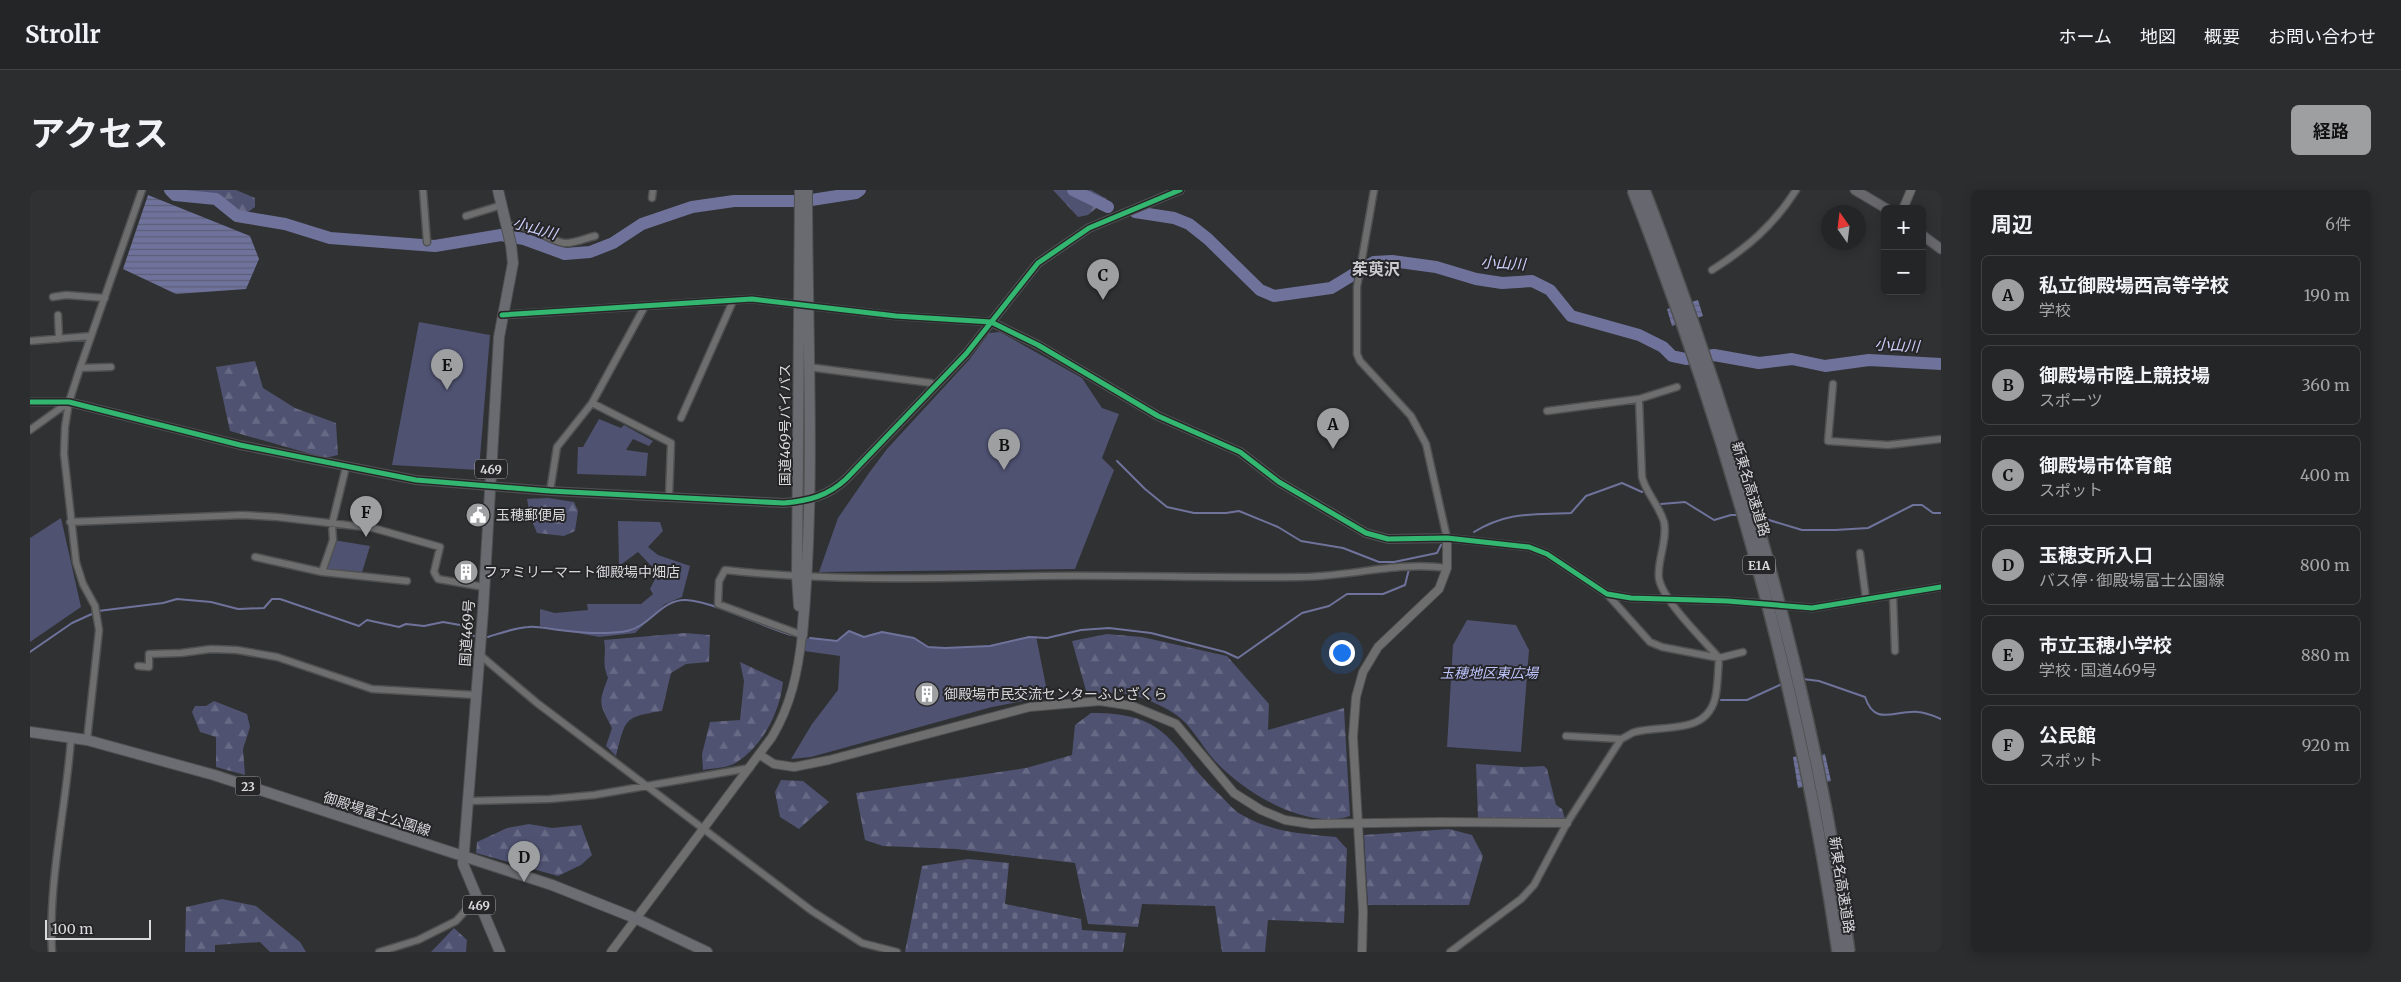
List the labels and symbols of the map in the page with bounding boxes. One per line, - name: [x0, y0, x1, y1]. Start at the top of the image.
- north arrow: [1821, 205, 1866, 250]
- water label: 小山川: [511, 213, 561, 244]
- water label: 小山川: [1480, 252, 1528, 274]
- pin: C: [1087, 259, 1119, 300]
- district label: 茱萸沢: [1352, 259, 1400, 279]
- water label: 小山川: [1874, 334, 1922, 356]
- pin: E: [431, 349, 463, 390]
- street label: 国道469号バイパス: [776, 364, 794, 486]
- pin: A: [1317, 408, 1349, 449]
- pin: B: [988, 429, 1020, 470]
- street label: 新東名高速道路: [1728, 440, 1774, 538]
- road number: 469: [475, 460, 507, 478]
- pin: F: [350, 496, 382, 537]
- public building icon: 玉穂郵便局: [465, 502, 491, 528]
- place label: 玉穂郵便局: [496, 506, 566, 524]
- road number: E1A: [1743, 556, 1775, 574]
- building icon: ファミリーマート御殿場中畑店: [453, 559, 479, 585]
- place label: ファミリーマート御殿場中畑店: [484, 563, 680, 581]
- street label: 国道469号: [456, 599, 478, 667]
- your location: [1329, 640, 1355, 666]
- park label: 玉穂地区東広場: [1440, 664, 1540, 682]
- building icon: 御殿場市民交流センターふじざくら: [914, 681, 940, 707]
- place label: 御殿場市民交流センターふじざくら: [944, 685, 1167, 703]
- road number: 23: [236, 776, 260, 796]
- street label: 御殿場富士公園線: [321, 788, 433, 840]
- street label: 新東名高速道路: [1825, 835, 1859, 935]
- pin: D: [508, 841, 540, 882]
- road number: 469: [463, 896, 495, 914]
- scale bar: [45, 917, 151, 940]

